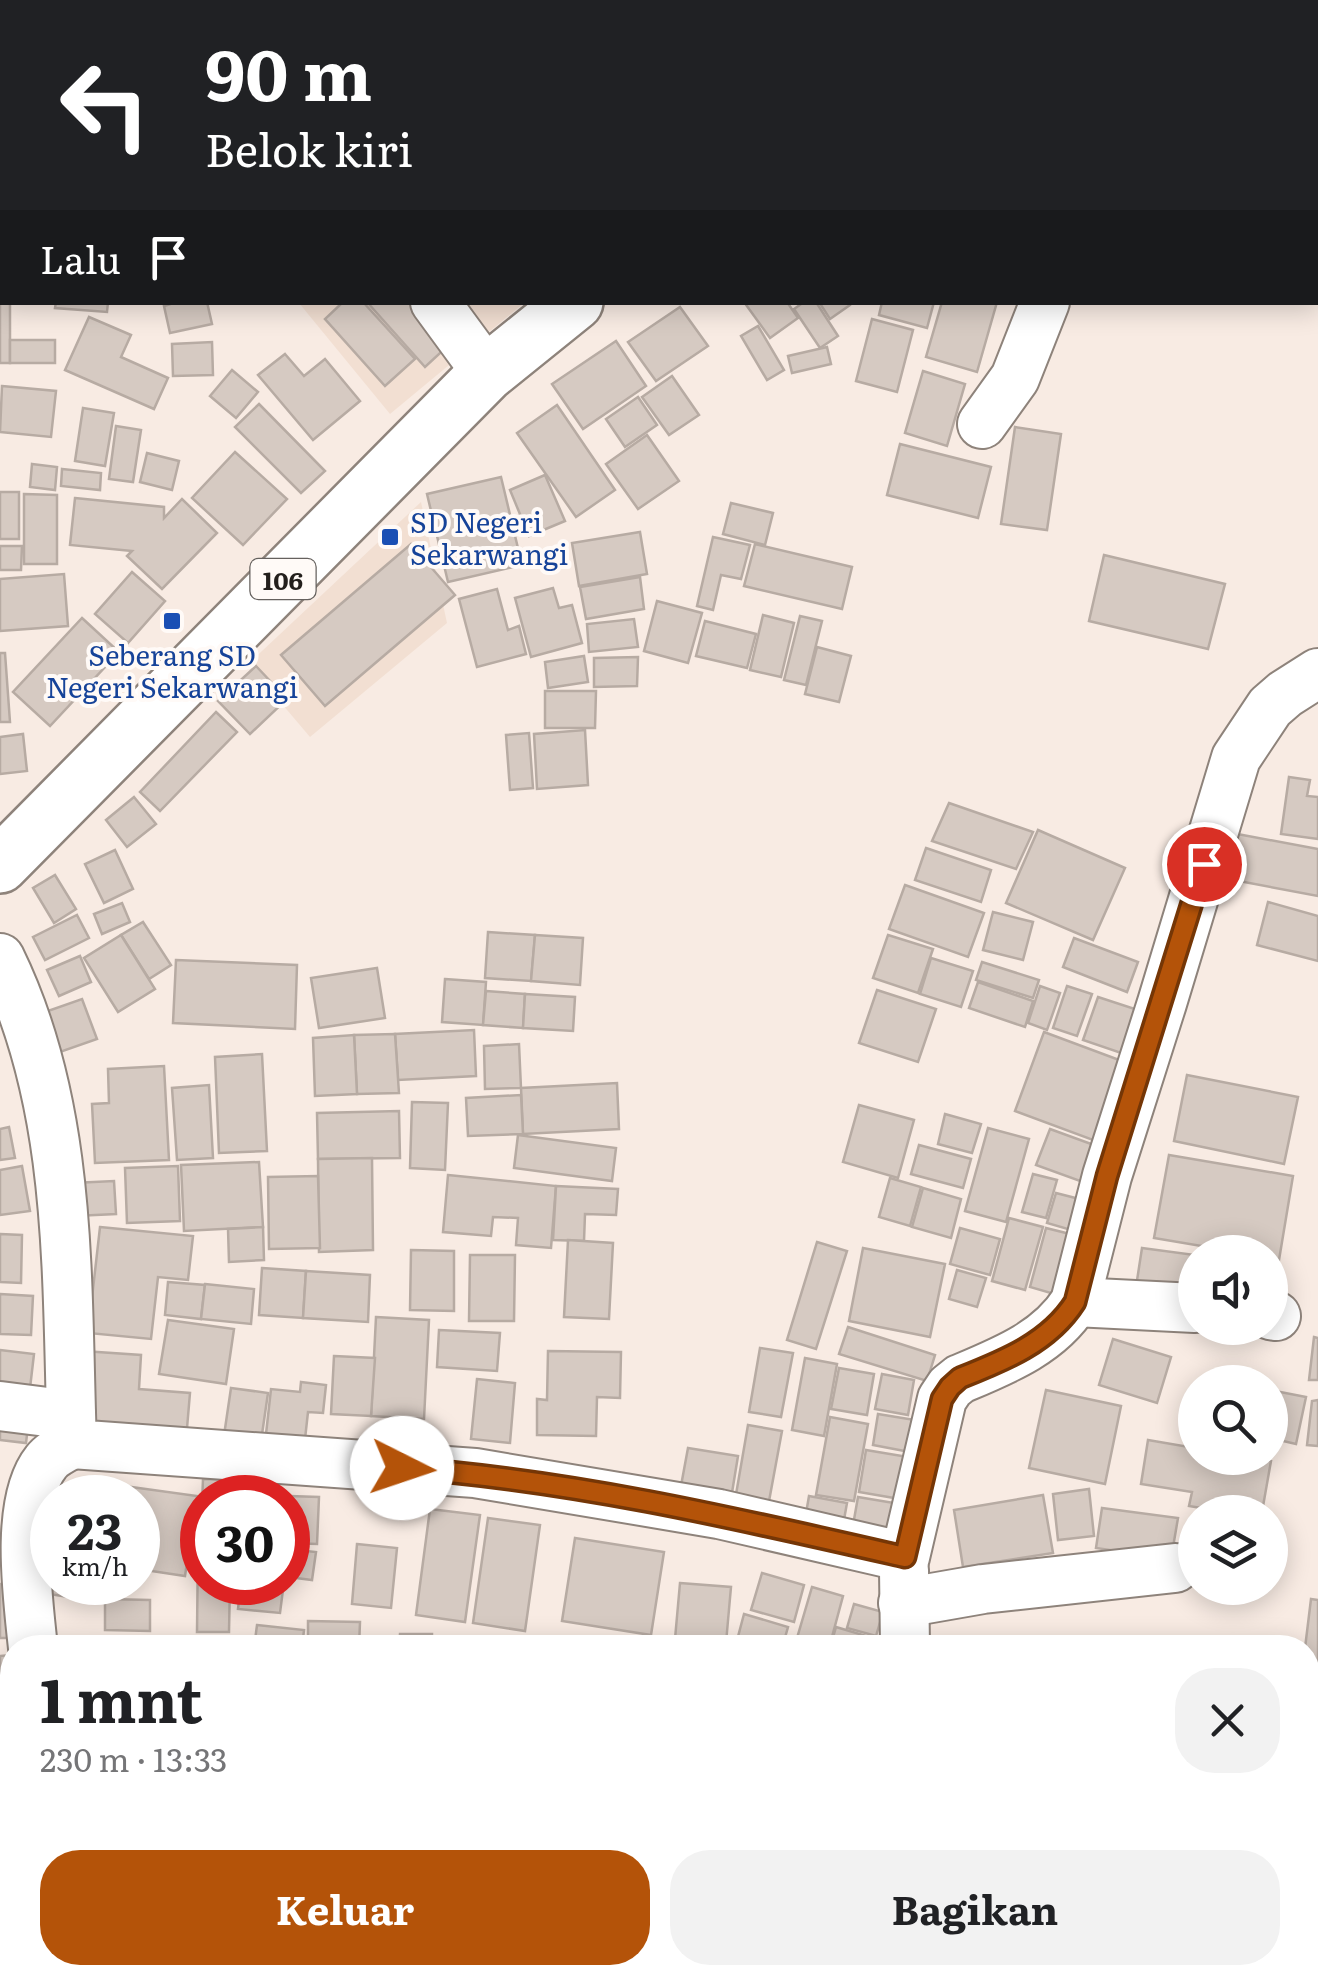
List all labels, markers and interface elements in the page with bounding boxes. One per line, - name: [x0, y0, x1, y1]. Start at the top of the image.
- text: 90 m: [205, 19, 372, 123]
- icon: left: [40, 40, 170, 170]
- text: Belok kiri: [205, 114, 413, 181]
- text: Lalu: [40, 229, 121, 286]
- icon: arrive: [141, 230, 196, 285]
- place label: SD Negeri Sekarwangi: [410, 500, 568, 574]
- marker: SD Negeri Sekarwangi: [379, 526, 401, 548]
- road number: 106: [250, 559, 316, 599]
- marker: Seberang SD Negeri Sekarwangi: [161, 610, 183, 632]
- place label: Seberang SD Negeri Sekarwangi: [46, 633, 298, 707]
- pin: [1162, 822, 1247, 907]
- icon: arrive: [1177, 837, 1232, 892]
- map controls: [1178, 1235, 1288, 1605]
- button: sound: [1178, 1235, 1288, 1345]
- button: search: [1178, 1365, 1288, 1475]
- position arrow: [350, 1416, 454, 1520]
- speed limit sign: 30: [180, 1475, 310, 1605]
- text: 23: [68, 1491, 122, 1565]
- button: layers: [1178, 1495, 1288, 1605]
- text: km/h: [62, 1547, 128, 1584]
- text: 1 mnt: [40, 1652, 203, 1741]
- button: close: [1175, 1668, 1280, 1773]
- text: 230 m · 13:33: [40, 1734, 227, 1782]
- button: Keluar: [40, 1850, 650, 1965]
- button: Bagikan: [670, 1850, 1280, 1965]

